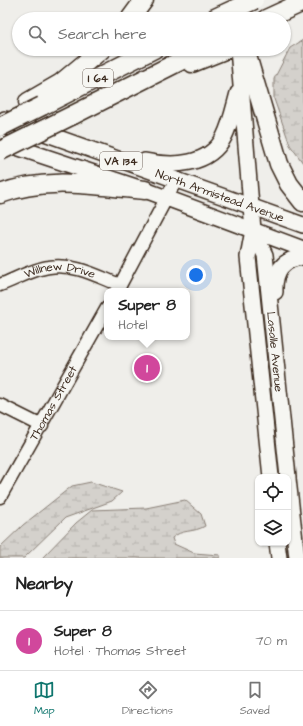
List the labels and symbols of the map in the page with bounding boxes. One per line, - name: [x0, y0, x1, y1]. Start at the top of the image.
- road number: I 64: [83, 69, 113, 87]
- road number: VA 134: [100, 152, 142, 170]
- street label: North Armistead Avenue: [153, 165, 287, 227]
- street label: Willnew Drive: [22, 258, 98, 283]
- your location: [186, 265, 206, 285]
- street label: Lasalle Avenue: [262, 311, 287, 393]
- pin: 1: [134, 353, 160, 383]
- street label: Thomas Street: [26, 363, 82, 444]

